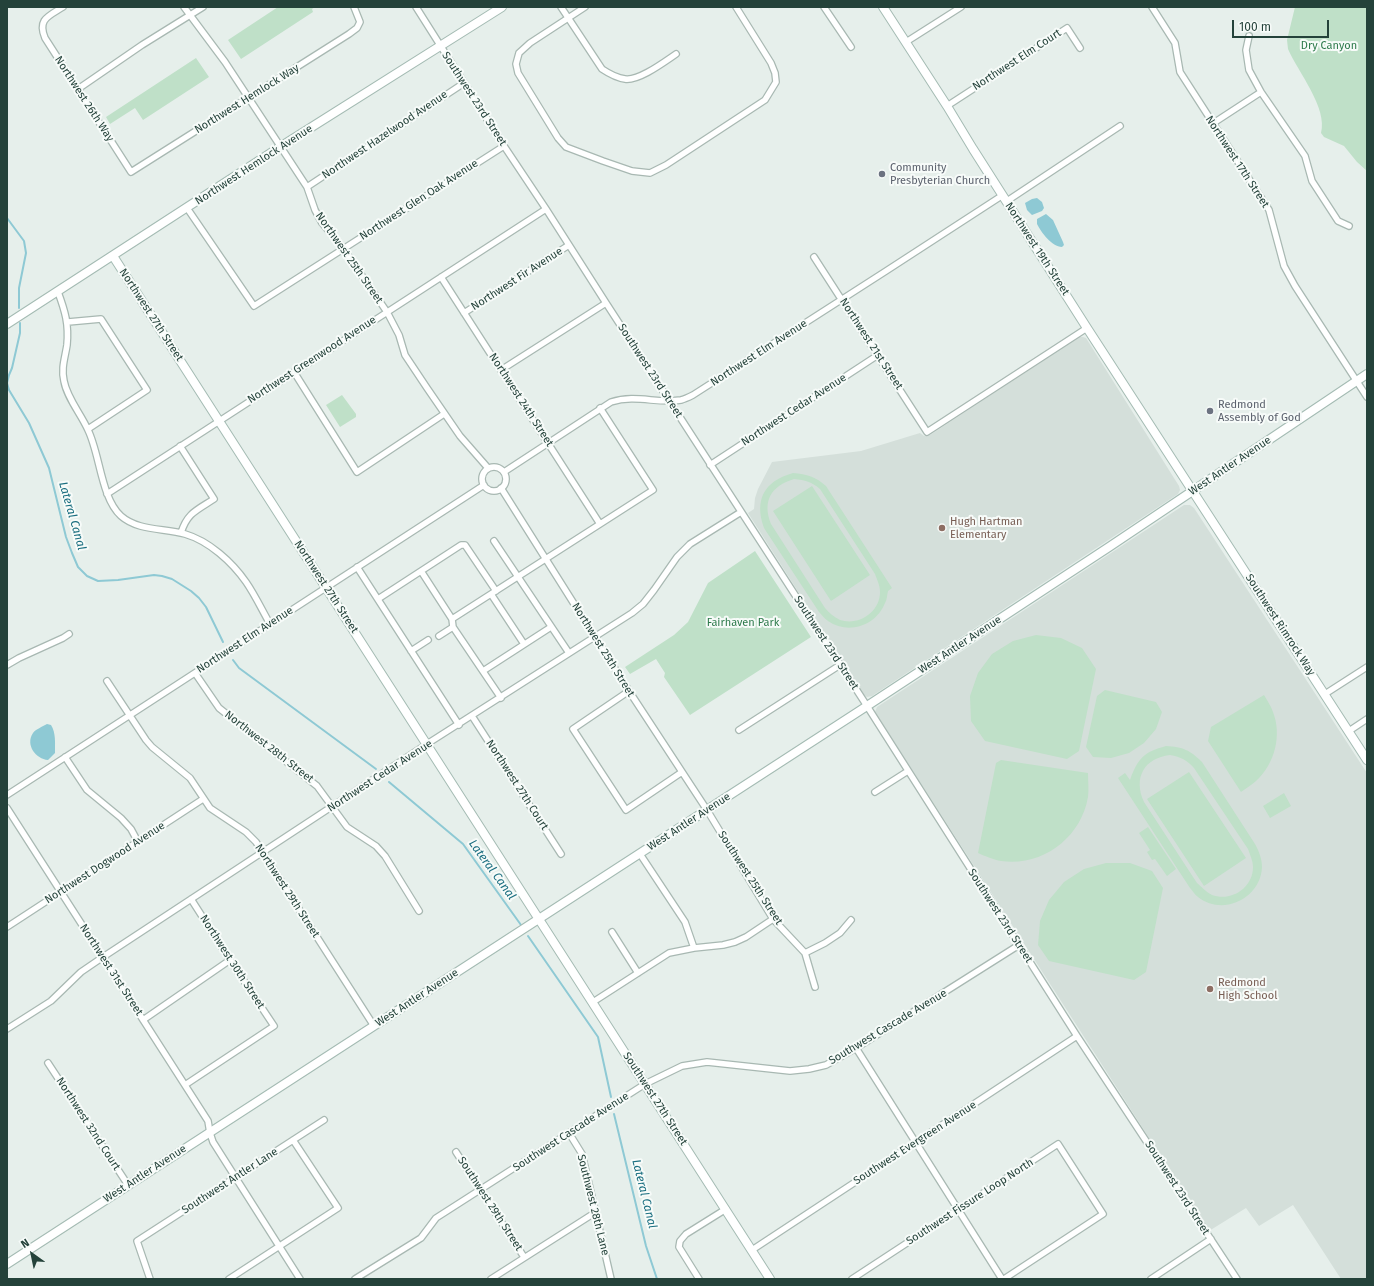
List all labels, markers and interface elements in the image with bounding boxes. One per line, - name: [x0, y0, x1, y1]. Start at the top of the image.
- scale bar: [1234, 12, 1331, 38]
- text: 100 m: [1239, 20, 1271, 34]
- street label: Northwest Elm Court: [970, 26, 1064, 94]
- park label: Dry Canyon: [1301, 39, 1357, 53]
- street label: Southwest 23rd Street: [439, 50, 509, 148]
- street label: Northwest 26th Way: [51, 54, 117, 144]
- street label: Northwest Hemlock Way: [192, 61, 302, 137]
- street label: Northwest Hazelwood Avenue: [320, 88, 450, 182]
- street label: Northwest 17th Street: [1202, 113, 1272, 211]
- street label: Northwest Hemlock Avenue: [193, 122, 315, 208]
- street label: Northwest Glen Oak Avenue: [357, 157, 481, 243]
- place label: Community Presbyterian Church: [890, 161, 990, 187]
- marker: Community Presbyterian Church: [877, 169, 887, 179]
- street label: Northwest 19th Street: [1002, 200, 1072, 298]
- street label: Northwest 25th Street: [312, 210, 386, 306]
- street label: Northwest Fir Avenue: [469, 245, 565, 313]
- street label: Northwest 27th Street: [116, 266, 186, 364]
- street label: Northwest 21st Street: [837, 296, 905, 392]
- street label: Northwest Greenwood Avenue: [245, 313, 379, 407]
- street label: Northwest Elm Avenue: [708, 317, 810, 389]
- street label: Southwest 23rd Street: [615, 322, 685, 420]
- street label: Northwest 24th Street: [486, 351, 556, 449]
- street label: Northwest Cedar Avenue: [739, 371, 849, 449]
- place label: Redmond Assembly of God: [1218, 398, 1301, 424]
- marker: Redmond Assembly of God: [1205, 406, 1215, 416]
- street label: West Antler Avenue: [1186, 434, 1274, 498]
- water label: Lateral Canal: [55, 480, 89, 552]
- place label: Hugh Hartman Elementary: [950, 515, 1023, 541]
- marker: Hugh Hartman Elementary: [937, 523, 947, 533]
- street label: Northwest 27th Street: [291, 538, 361, 636]
- street label: Southwest Rimrock Way: [1242, 572, 1318, 678]
- street label: Southwest 23rd Street: [791, 594, 861, 692]
- street label: Northwest 25th Street: [569, 600, 637, 700]
- street label: Northwest Elm Avenue: [194, 604, 296, 676]
- street label: West Antler Avenue: [916, 613, 1004, 677]
- park label: Fairhaven Park: [707, 616, 779, 630]
- street label: Northwest 28th Street: [222, 708, 316, 786]
- street label: Northwest Cedar Avenue: [325, 737, 435, 815]
- street label: Northwest 27th Court: [483, 737, 551, 833]
- street label: West Antler Avenue: [645, 790, 733, 854]
- street label: Northwest Dogwood Avenue: [43, 819, 167, 907]
- street label: Southwest 25th Street: [715, 829, 785, 927]
- water label: Lateral Canal: [465, 837, 519, 903]
- street label: Northwest 29th Street: [252, 842, 322, 940]
- street label: Southwest 23rd Street: [965, 867, 1035, 965]
- street label: Northwest 30th Street: [197, 913, 267, 1011]
- street label: Northwest 31st Street: [77, 922, 145, 1018]
- street label: West Antler Avenue: [373, 966, 461, 1030]
- place label: Redmond High School: [1218, 976, 1277, 1002]
- marker: Redmond High School: [1205, 984, 1215, 994]
- street label: Southwest Cascade Avenue: [827, 986, 949, 1068]
- street label: Southwest 27th Street: [620, 1050, 690, 1148]
- street label: Northwest 32nd Court: [53, 1075, 123, 1173]
- street label: Southwest Cascade Avenue: [511, 1090, 631, 1174]
- street label: Southwest Evergreen Avenue: [851, 1098, 979, 1188]
- street label: Southwest 23rd Street: [1142, 1139, 1212, 1237]
- street label: West Antler Avenue: [101, 1142, 189, 1206]
- street label: Southwest Antler Lane: [179, 1145, 281, 1217]
- street label: Southwest 28th Lane: [574, 1153, 612, 1257]
- street label: Southwest 29th Street: [455, 1155, 525, 1253]
- street label: Southwest Fissure Loop North: [904, 1156, 1036, 1248]
- water label: Lateral Canal: [628, 1158, 660, 1230]
- north arrow: [12, 1234, 52, 1274]
- text: N: [19, 1236, 32, 1251]

